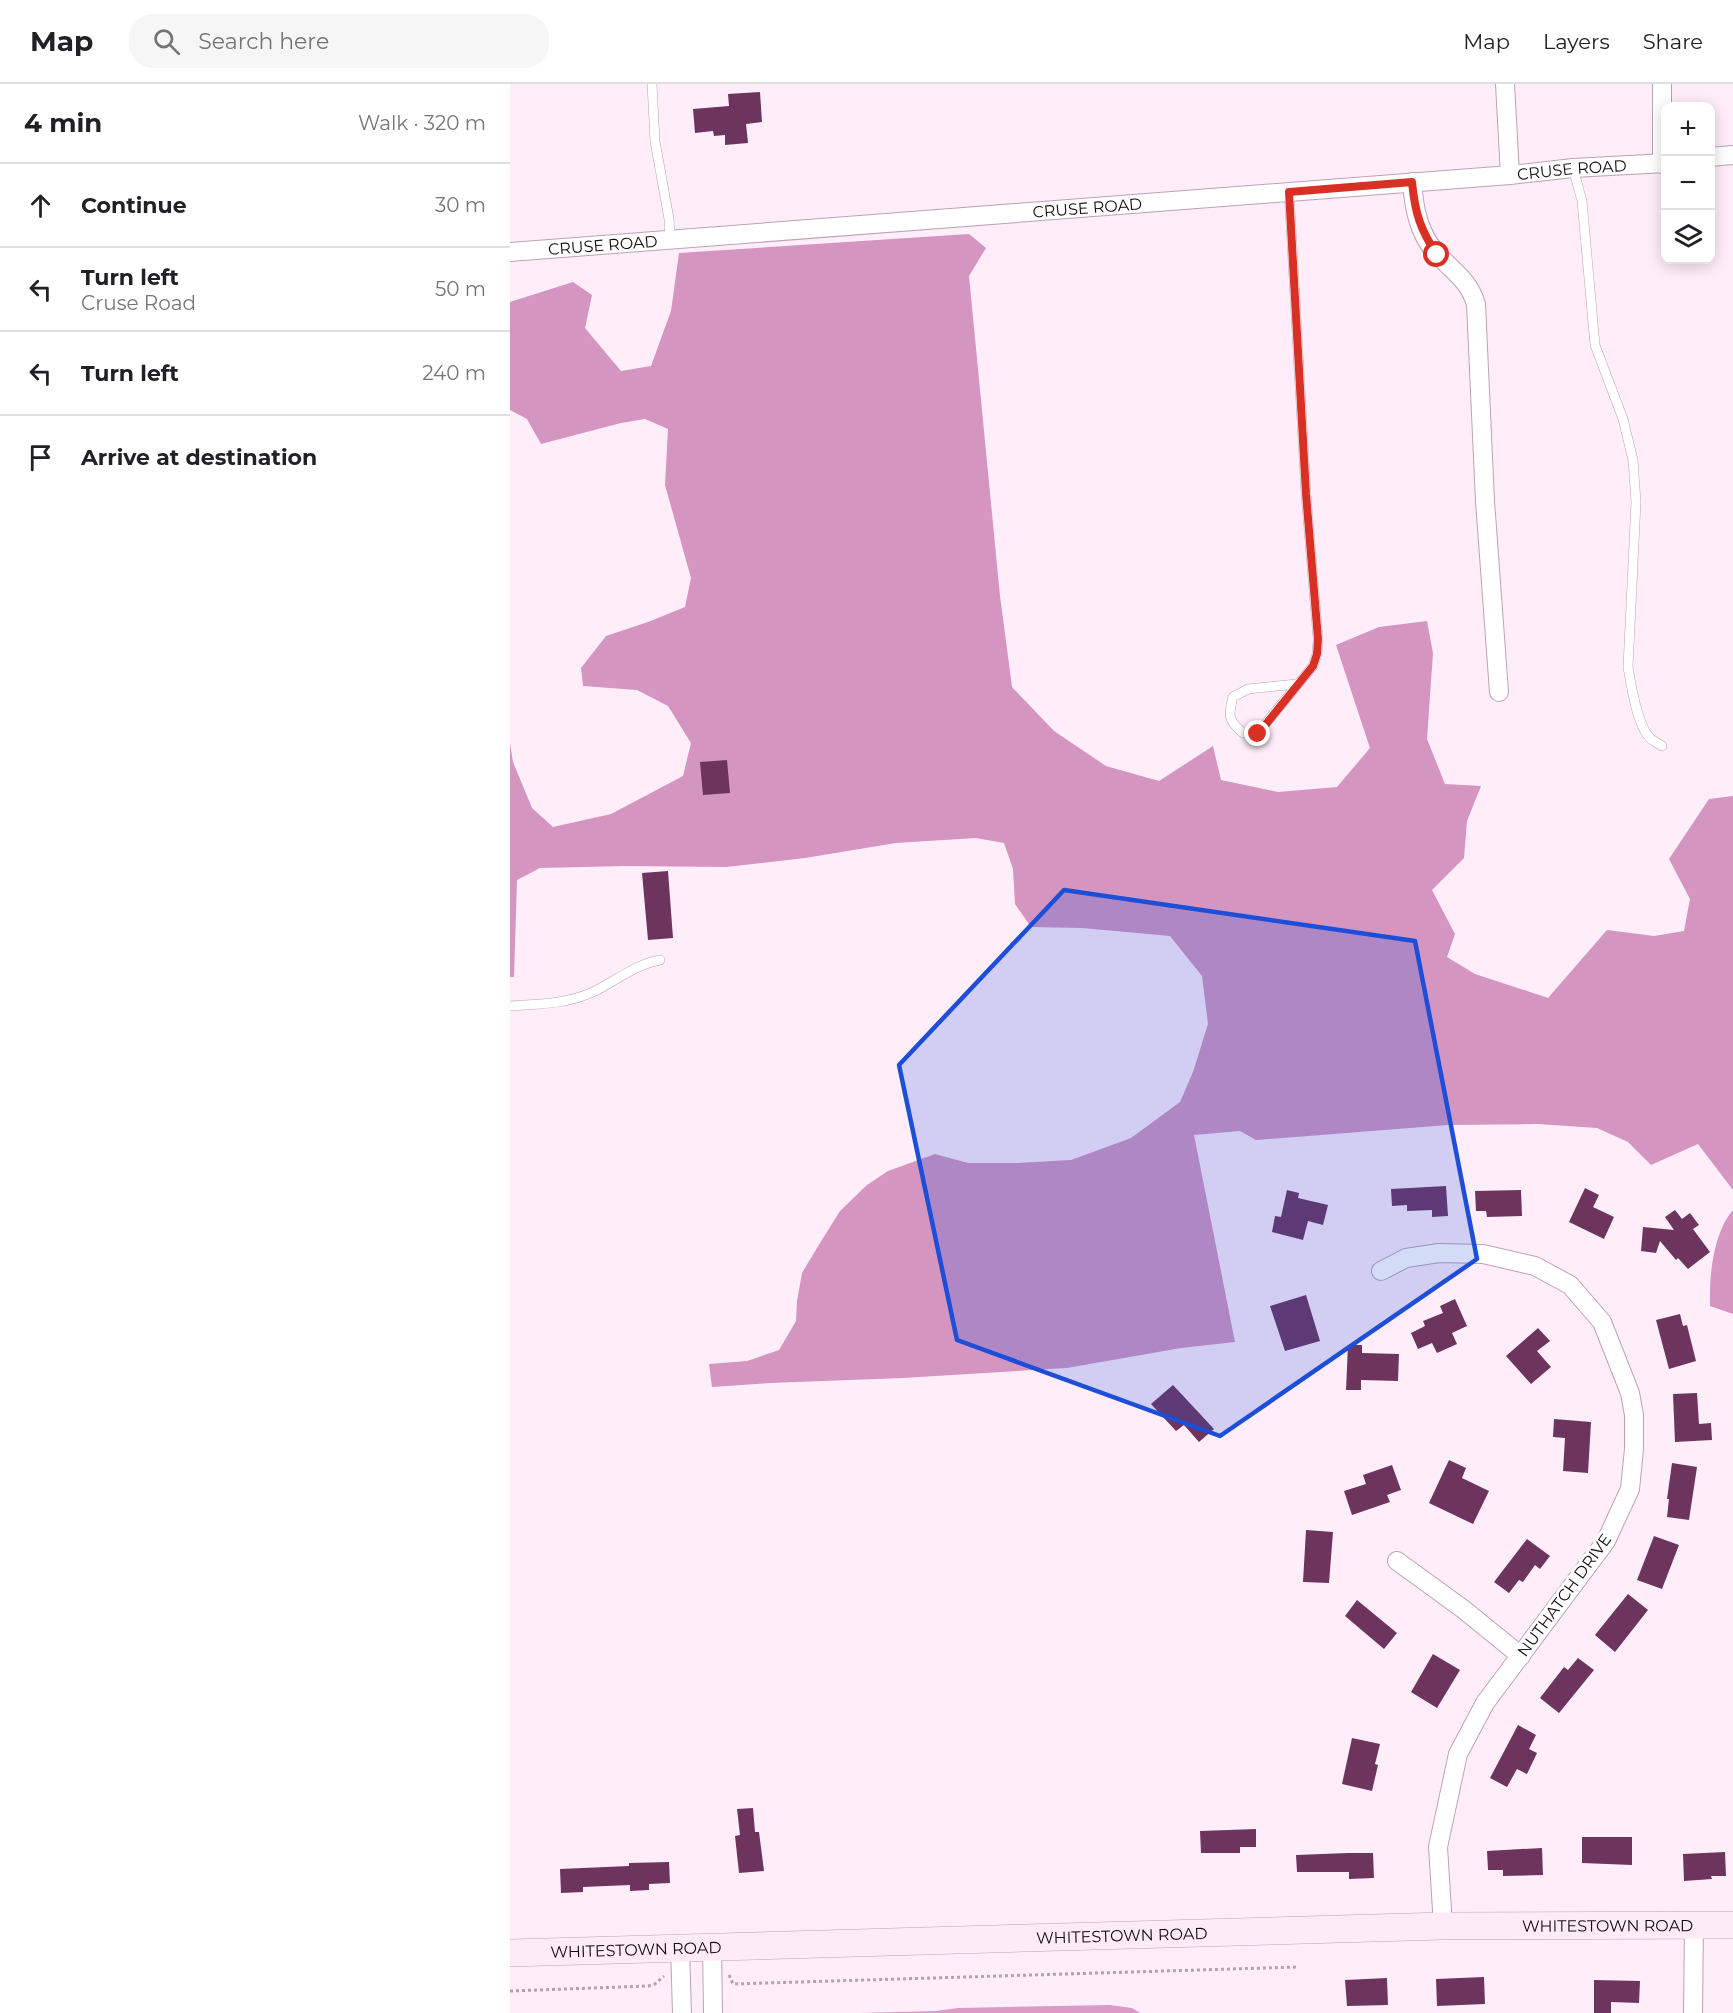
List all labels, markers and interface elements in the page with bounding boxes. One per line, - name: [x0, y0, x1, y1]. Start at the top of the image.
- search box: [129, 14, 549, 68]
- text: Map: [30, 24, 93, 58]
- icon: search: [150, 25, 183, 58]
- text: Search here: [198, 28, 329, 55]
- text: Map: [1463, 29, 1510, 54]
- text: Layers: [1543, 29, 1610, 54]
- text: Share: [1643, 29, 1703, 54]
- map controls: [1661, 102, 1715, 264]
- button: +: [1661, 102, 1715, 156]
- text: 4 min: [24, 107, 102, 139]
- text: Walk · 320 m: [358, 111, 486, 135]
- street label: CRUSE ROAD: [1516, 156, 1627, 184]
- button: −: [1661, 156, 1715, 210]
- icon: ahead: [24, 189, 57, 222]
- text: Continue: [81, 192, 187, 219]
- text: 30 m: [435, 193, 486, 217]
- street label: CRUSE ROAD: [1032, 194, 1143, 222]
- button: layers: [1661, 210, 1715, 264]
- street label: CRUSE ROAD: [547, 232, 658, 259]
- route start: [1423, 241, 1449, 267]
- text: Turn left: [81, 264, 179, 291]
- icon: left: [24, 273, 57, 306]
- text: 50 m: [435, 277, 486, 301]
- text: Cruse Road: [81, 291, 196, 315]
- icon: left: [24, 357, 57, 390]
- text: Turn left: [81, 360, 179, 387]
- text: 240 m: [422, 361, 486, 385]
- icon: arrive: [24, 441, 57, 474]
- text: Arrive at destination: [81, 444, 317, 471]
- route end: [1244, 720, 1270, 746]
- street label: NUTHATCH DRIVE: [1513, 1530, 1615, 1660]
- street label: WHITESTOWN ROAD: [1522, 1916, 1693, 1936]
- street label: WHITESTOWN ROAD: [1036, 1924, 1208, 1948]
- street label: WHITESTOWN ROAD: [550, 1938, 722, 1962]

